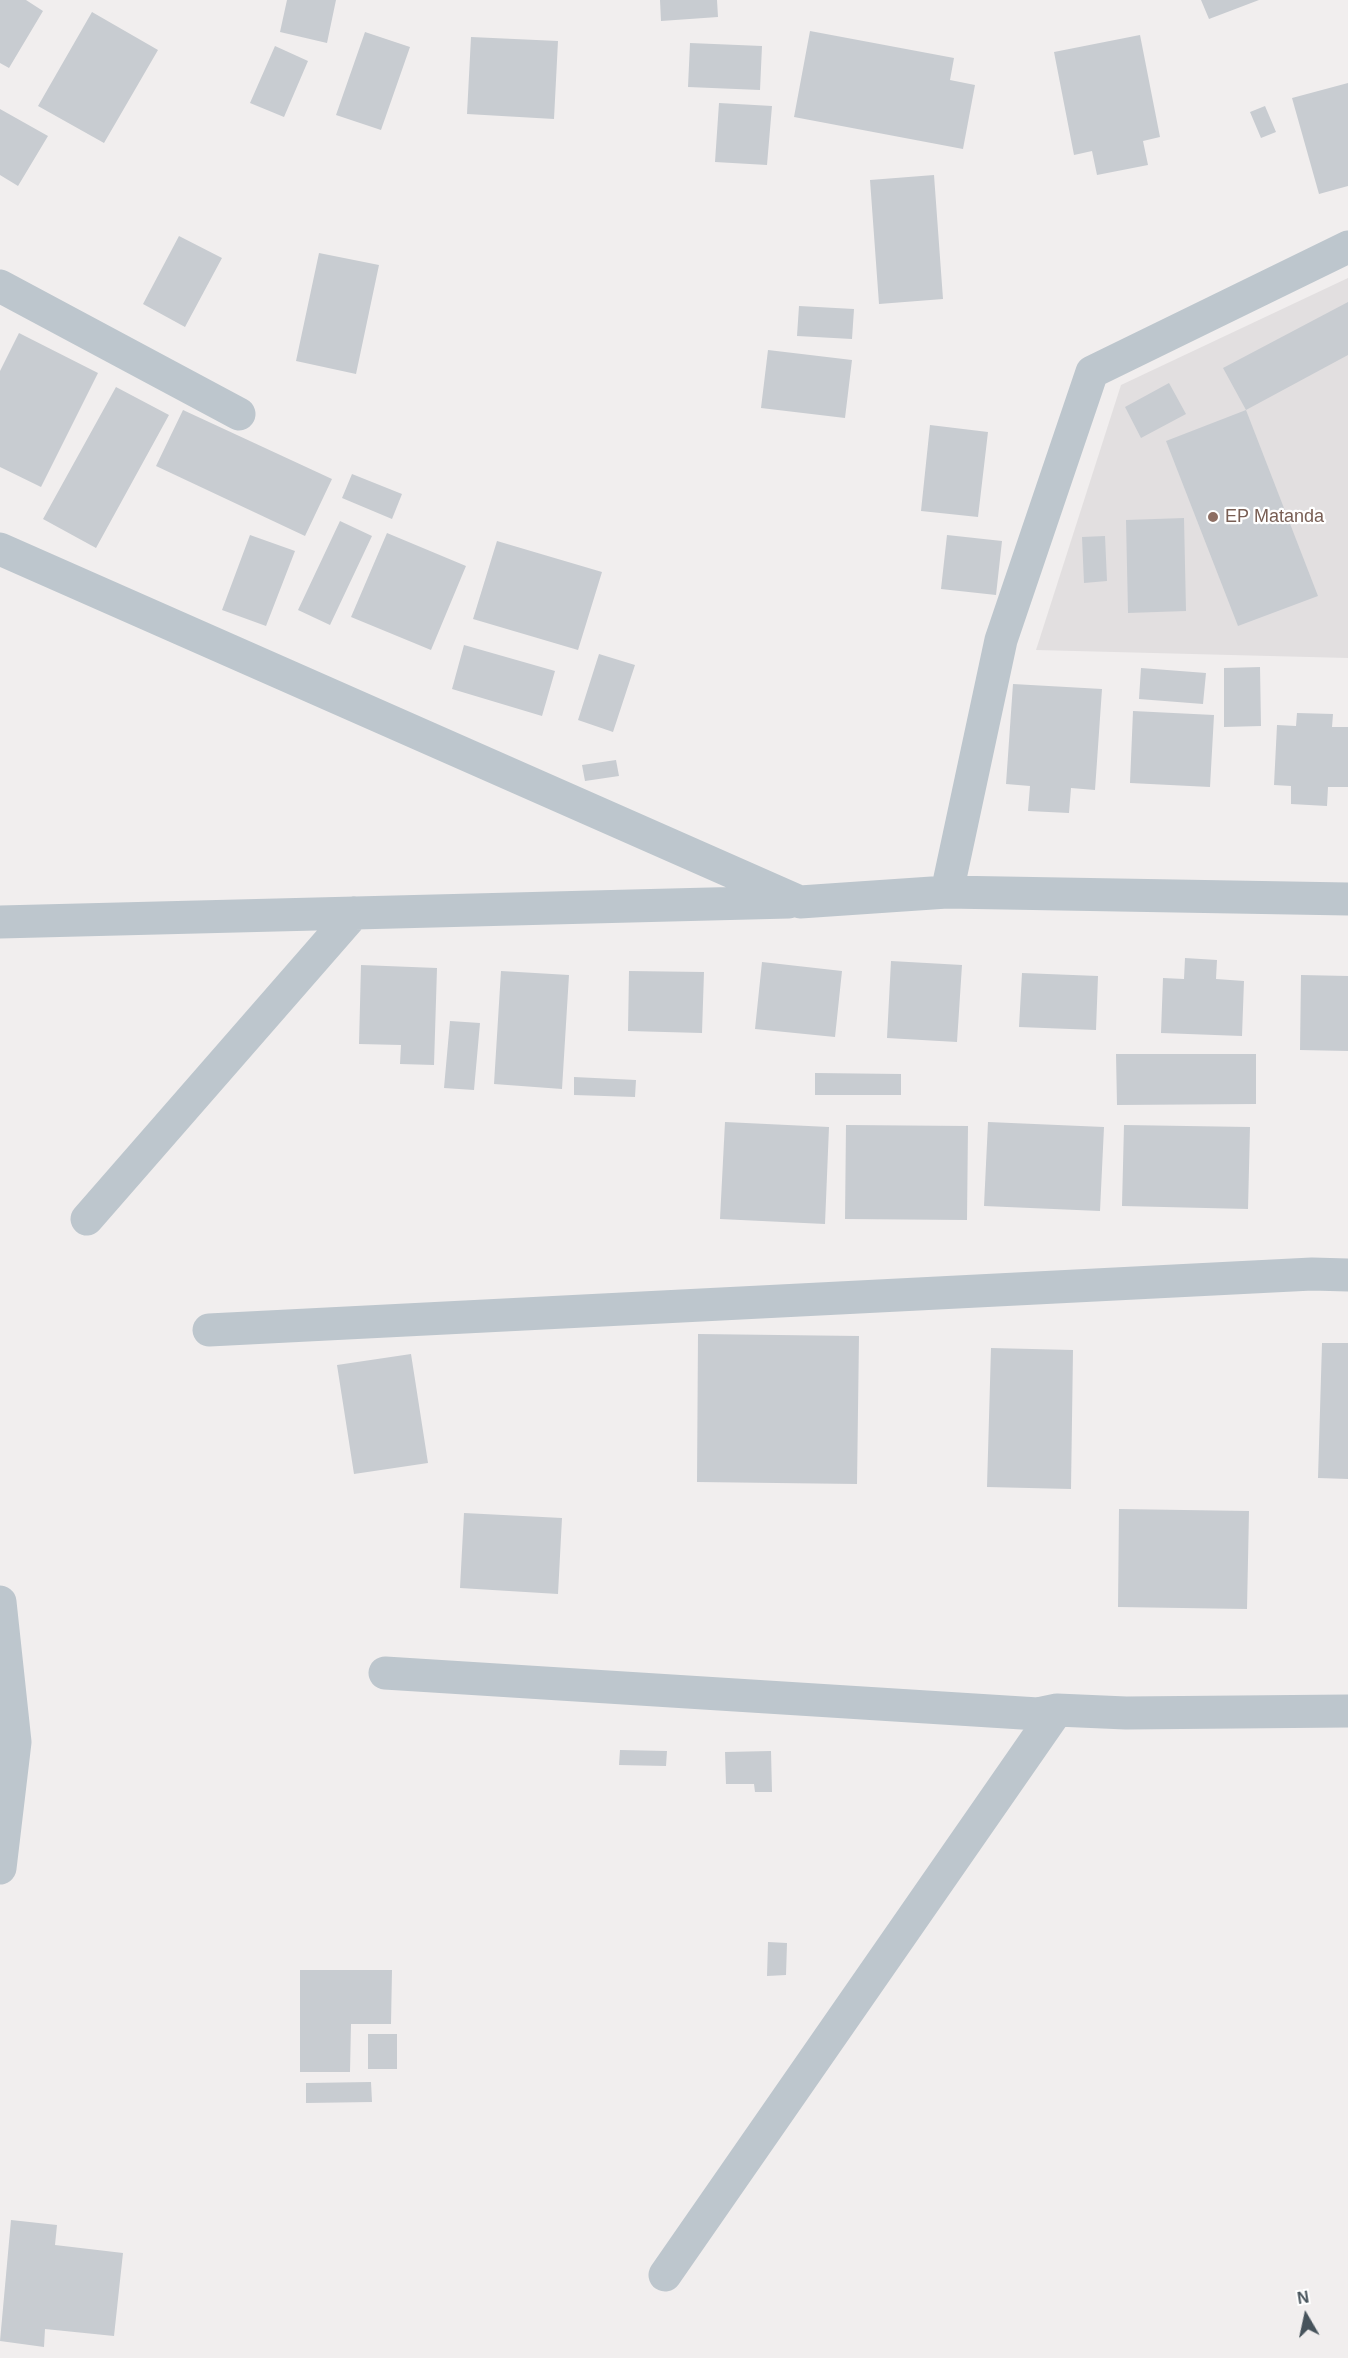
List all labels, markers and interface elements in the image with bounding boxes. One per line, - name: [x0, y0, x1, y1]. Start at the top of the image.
- place label: EP Matanda: [1225, 506, 1324, 528]
- marker: EP Matanda: [1206, 510, 1220, 524]
- north arrow: [1276, 2286, 1336, 2346]
- text: N: [1296, 2288, 1310, 2307]

